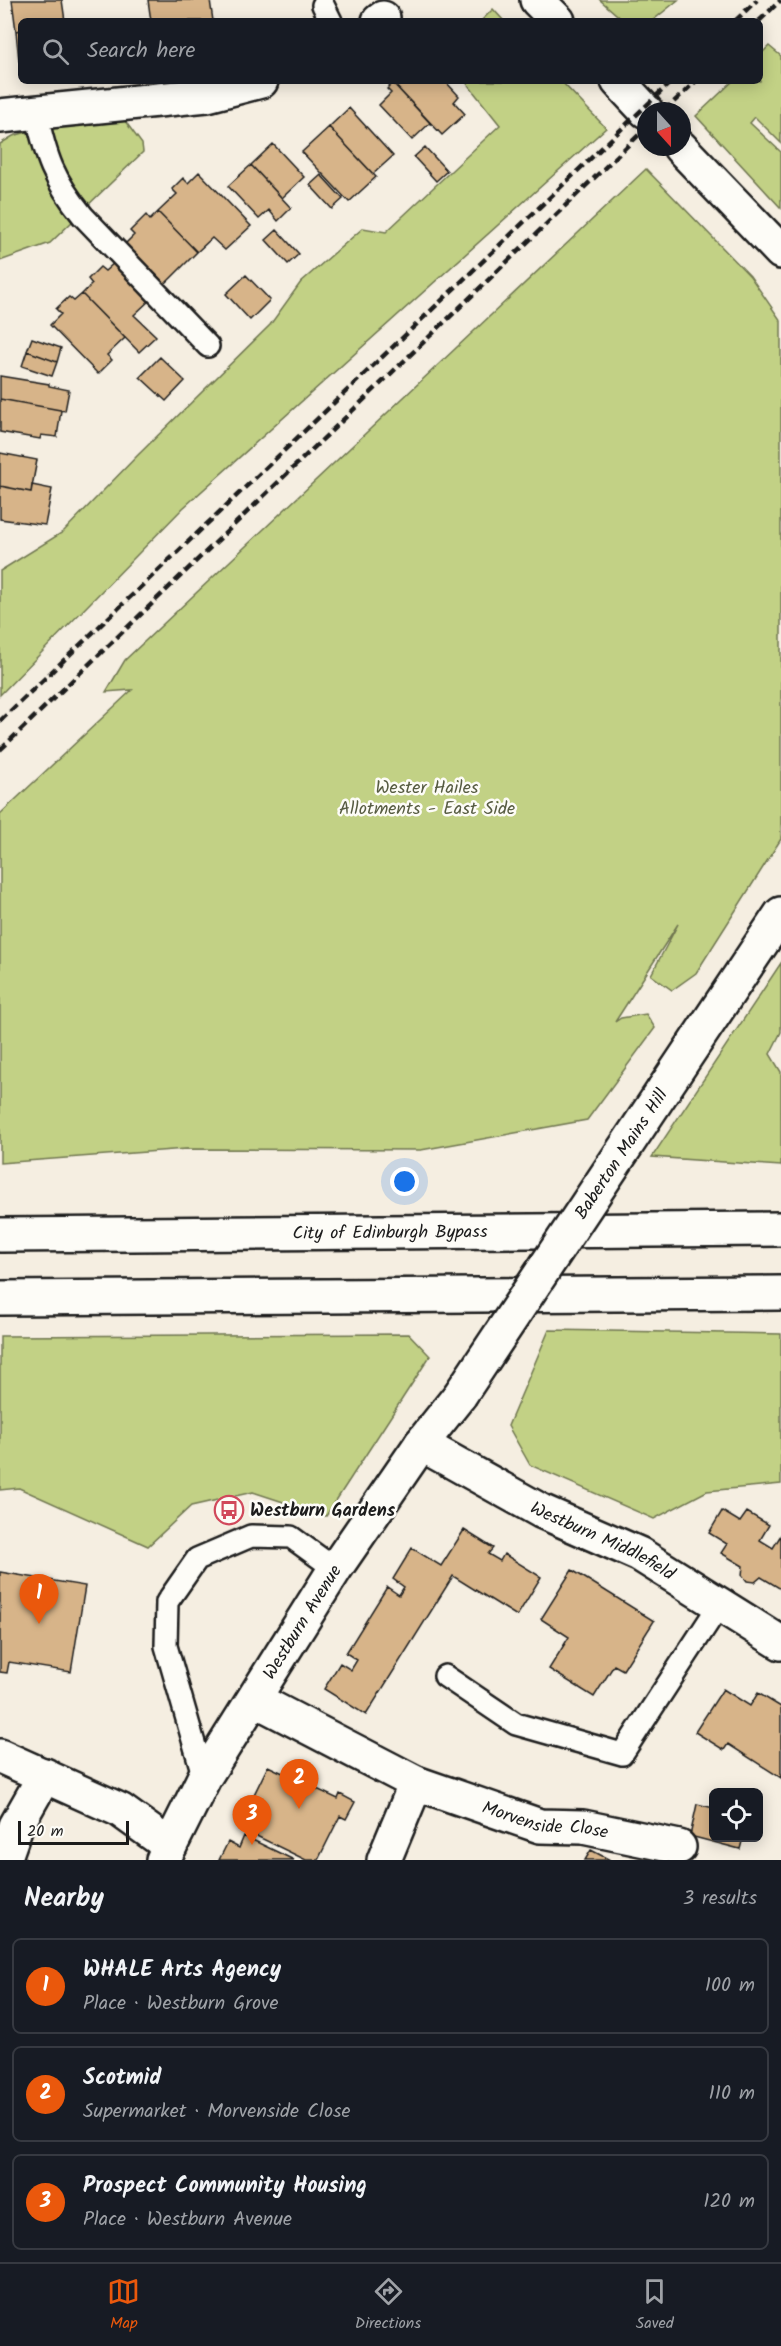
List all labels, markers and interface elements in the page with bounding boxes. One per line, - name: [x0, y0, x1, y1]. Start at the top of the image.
- search box: [18, 18, 763, 84]
- text: Search here: [87, 34, 195, 69]
- icon: search: [39, 35, 72, 68]
- north arrow: [637, 102, 691, 156]
- park label: Wester Hailes Allotments - East Side: [339, 774, 515, 824]
- street label: Baberton Mains Hill: [568, 1083, 677, 1226]
- your location: [390, 1167, 419, 1196]
- street label: City of Edinburgh Bypass: [292, 1218, 488, 1249]
- bus stop icon: Westburn Gardens: [213, 1494, 245, 1526]
- street label: Westburn Middlefield: [524, 1495, 681, 1590]
- place label: Westburn Gardens: [250, 1497, 396, 1526]
- street label: Westburn Avenue: [256, 1559, 350, 1686]
- pin: 1: [20, 1574, 58, 1624]
- pin: 2: [280, 1760, 318, 1809]
- map controls: [709, 1788, 763, 1842]
- button: locate: [709, 1788, 763, 1842]
- street label: Morvenside Close: [478, 1794, 611, 1848]
- pin: 3: [232, 1796, 272, 1845]
- scale bar: [18, 1818, 129, 1846]
- text: 20 m: [27, 1819, 63, 1844]
- text: Nearby: [24, 1878, 104, 1920]
- text: 3 results: [683, 1883, 757, 1915]
- text: WHALE Arts Agency: [83, 1953, 281, 1988]
- text: 1: [42, 1970, 49, 2002]
- text: 100 m: [705, 1970, 755, 2002]
- text: Place · Westburn Grove: [83, 1988, 278, 2020]
- text: Scotmid: [83, 2061, 161, 2096]
- text: 2: [40, 2078, 51, 2110]
- text: 110 m: [709, 2078, 755, 2110]
- text: Supermarket · Morvenside Close: [83, 2096, 351, 2128]
- text: Prospect Community Housing: [83, 2169, 367, 2204]
- text: 3: [40, 2186, 51, 2218]
- text: 120 m: [703, 2186, 755, 2218]
- text: Place · Westburn Avenue: [83, 2204, 292, 2236]
- tab: Map: [107, 2275, 140, 2336]
- tab: Directions: [355, 2275, 421, 2336]
- tab: Saved: [636, 2275, 674, 2336]

